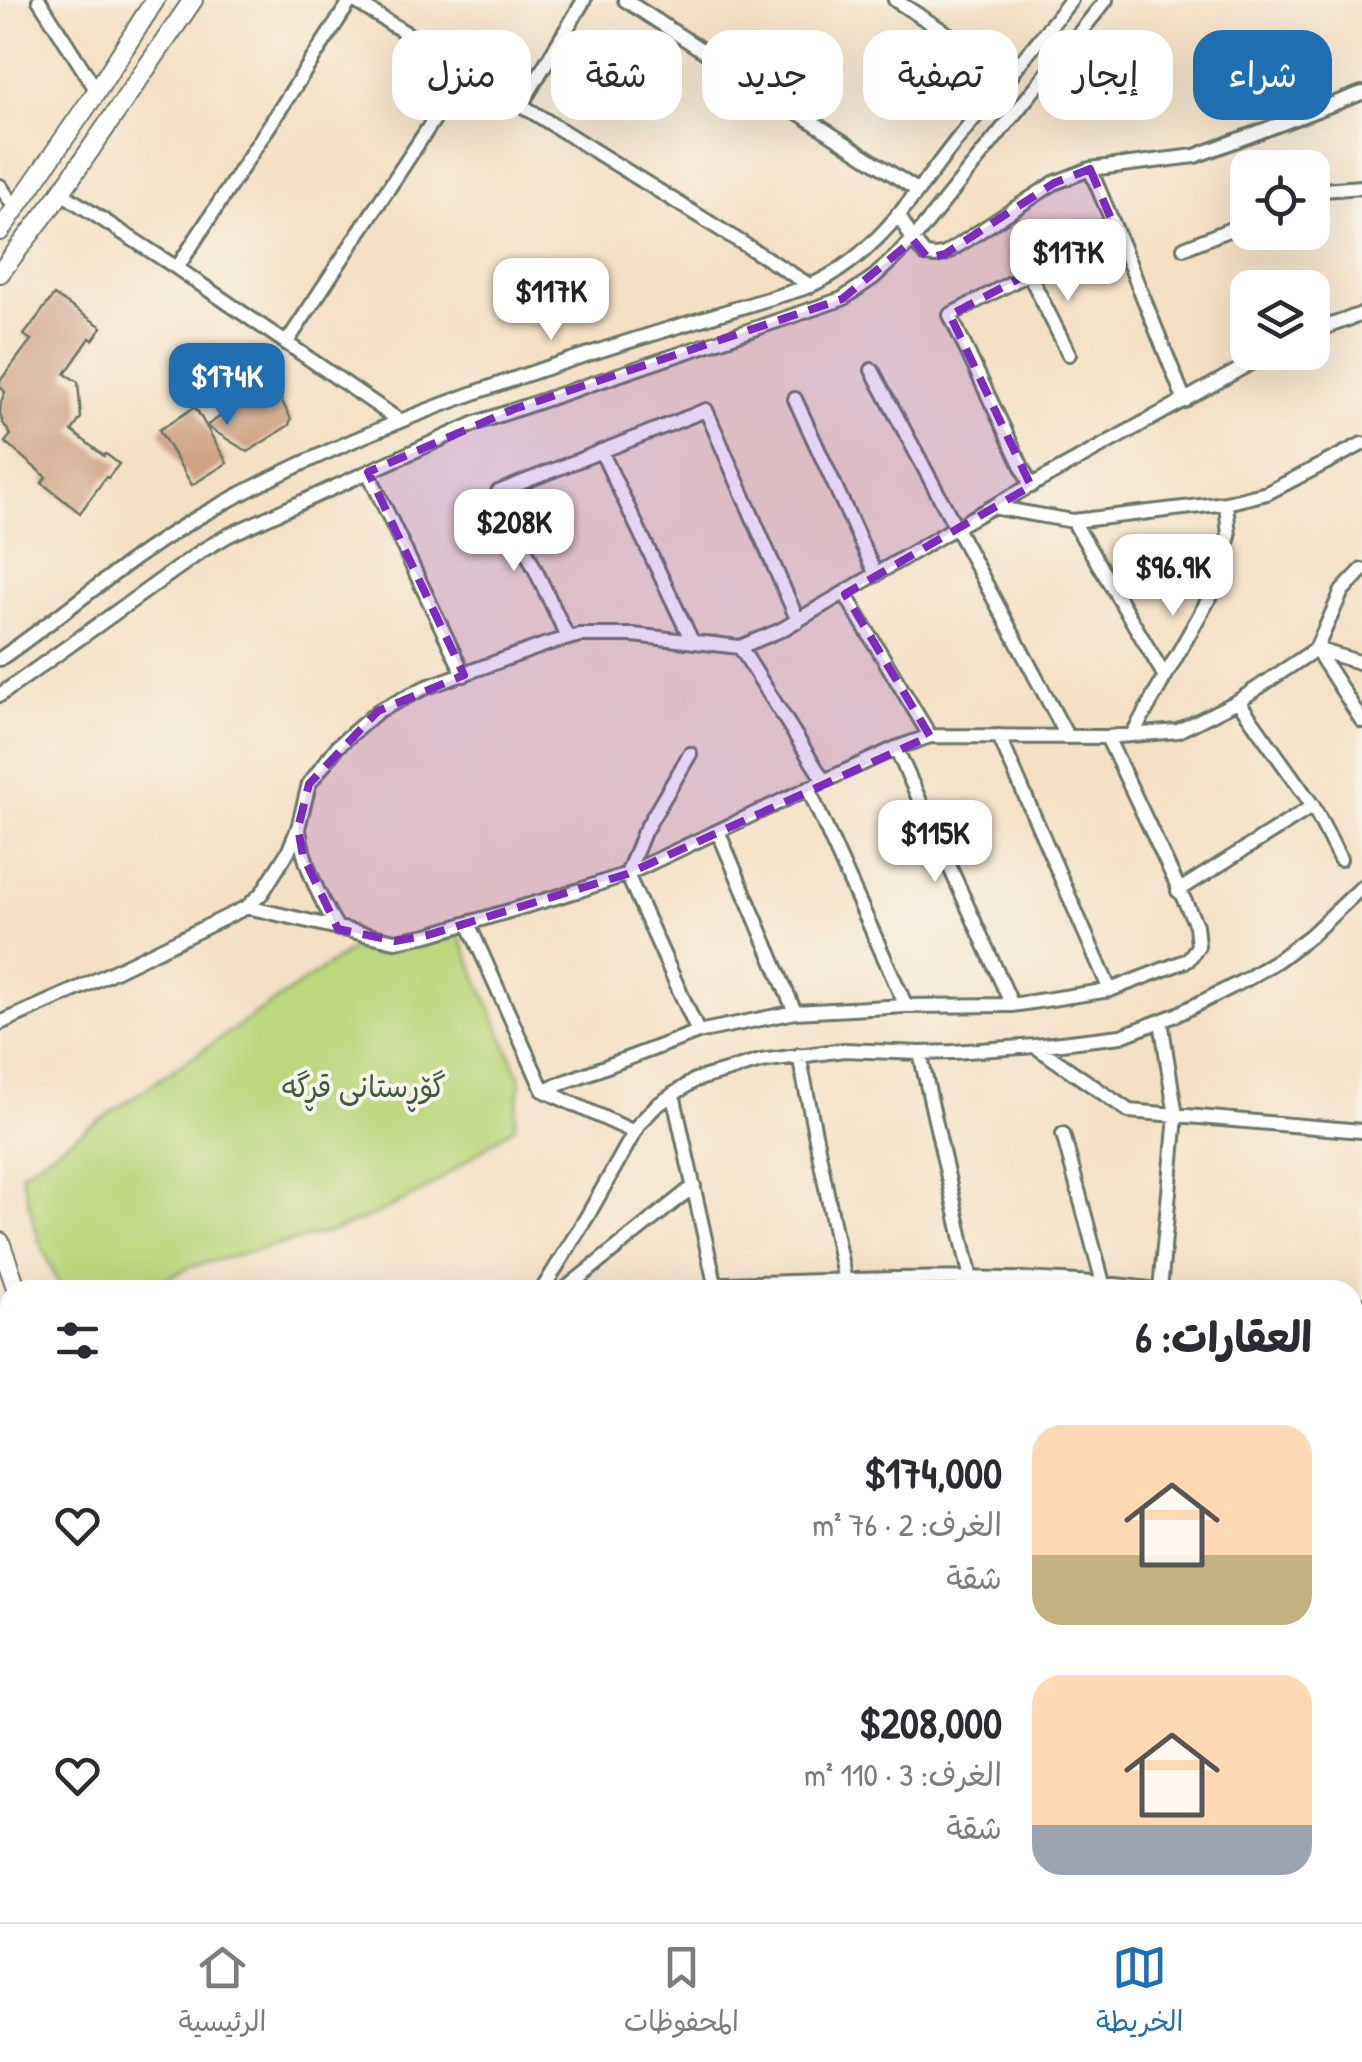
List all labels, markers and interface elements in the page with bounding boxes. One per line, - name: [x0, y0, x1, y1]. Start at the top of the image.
- chip: منزل: [392, 30, 531, 120]
- chip: شقة: [551, 30, 682, 120]
- chip: جديد: [702, 30, 843, 120]
- chip: تصفية: [863, 30, 1018, 120]
- chip: إيجار: [1038, 30, 1173, 120]
- chip: شراء: [1193, 30, 1332, 120]
- map controls: [1230, 150, 1330, 370]
- button: locate: [1230, 150, 1330, 250]
- pin: $117K: [998, 219, 1138, 304]
- text: $117K: [1032, 230, 1104, 273]
- pin: $117K: [481, 258, 621, 343]
- text: $117K: [515, 269, 587, 312]
- button: layers: [1230, 270, 1330, 370]
- pin: $174K: [157, 343, 297, 428]
- text: $174K: [191, 354, 263, 397]
- pin: $208K: [444, 489, 584, 574]
- text: $208K: [476, 500, 552, 543]
- pin: $96.9K: [1092, 534, 1254, 619]
- text: $96.9K: [1135, 545, 1211, 588]
- pin: $115K: [865, 800, 1005, 885]
- text: $115K: [900, 811, 970, 854]
- park label: گۆڕستانی قڕگە: [282, 1066, 446, 1112]
- text: العقارات: 6: [1135, 1308, 1312, 1365]
- icon: filters: [50, 1313, 105, 1368]
- text: $174,000: [864, 1444, 1002, 1501]
- icon: home: [1112, 1465, 1232, 1585]
- icon: heart: [50, 1498, 105, 1553]
- text: الغرف: 2 · 76 m²: [812, 1503, 1002, 1546]
- text: شقة: [946, 1556, 1002, 1599]
- text: $208,000: [859, 1694, 1002, 1751]
- icon: home: [1112, 1715, 1232, 1835]
- icon: heart: [50, 1748, 105, 1803]
- text: الغرف: 3 · 110 m²: [804, 1753, 1002, 1796]
- text: شقة: [946, 1806, 1002, 1849]
- tab: الرئيسية: [179, 1940, 267, 2046]
- tab: المحفوظات: [624, 1940, 739, 2046]
- tab: الخريطة: [1096, 1940, 1183, 2046]

